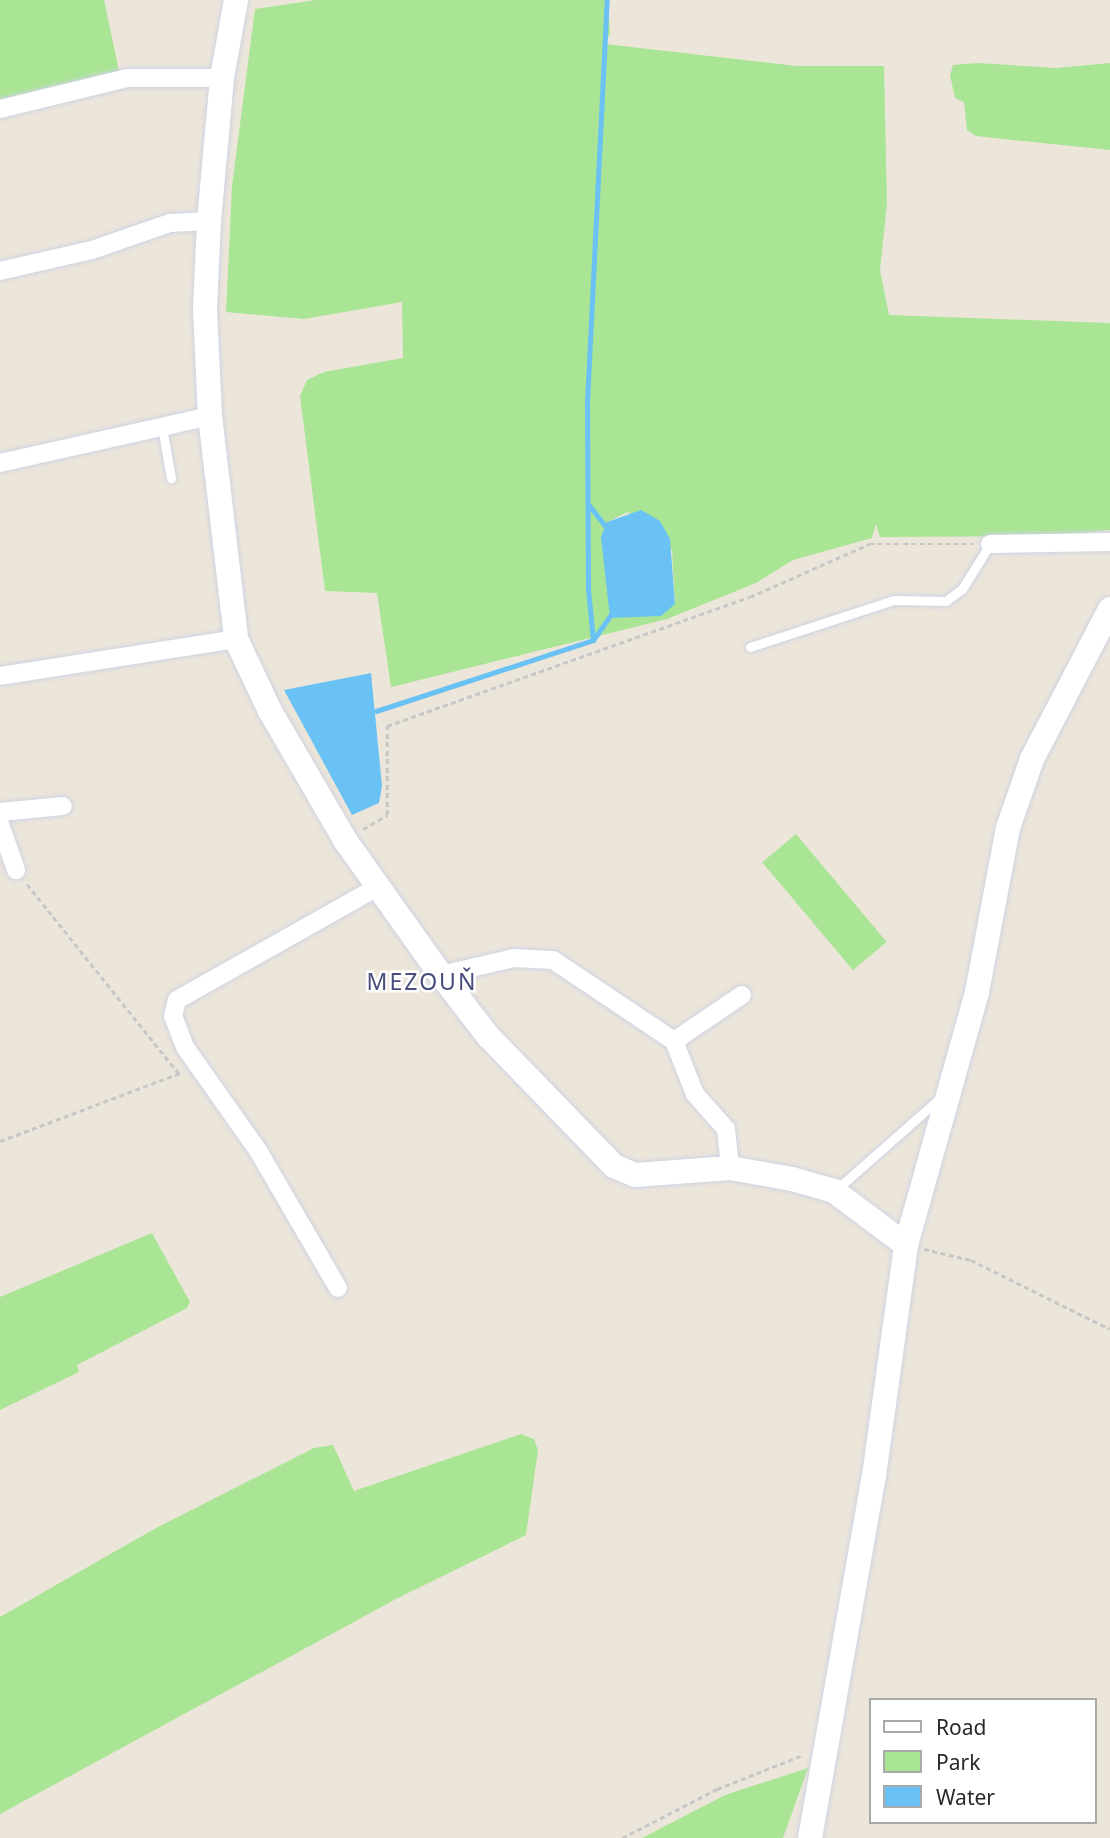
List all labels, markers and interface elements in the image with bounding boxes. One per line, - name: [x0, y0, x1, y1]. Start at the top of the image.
- district label: MEZOUŇ: [367, 967, 477, 995]
- legend: [869, 1698, 1096, 1824]
- text: Road: [936, 1713, 986, 1741]
- text: Park: [936, 1748, 980, 1776]
- text: Water: [936, 1783, 995, 1811]

